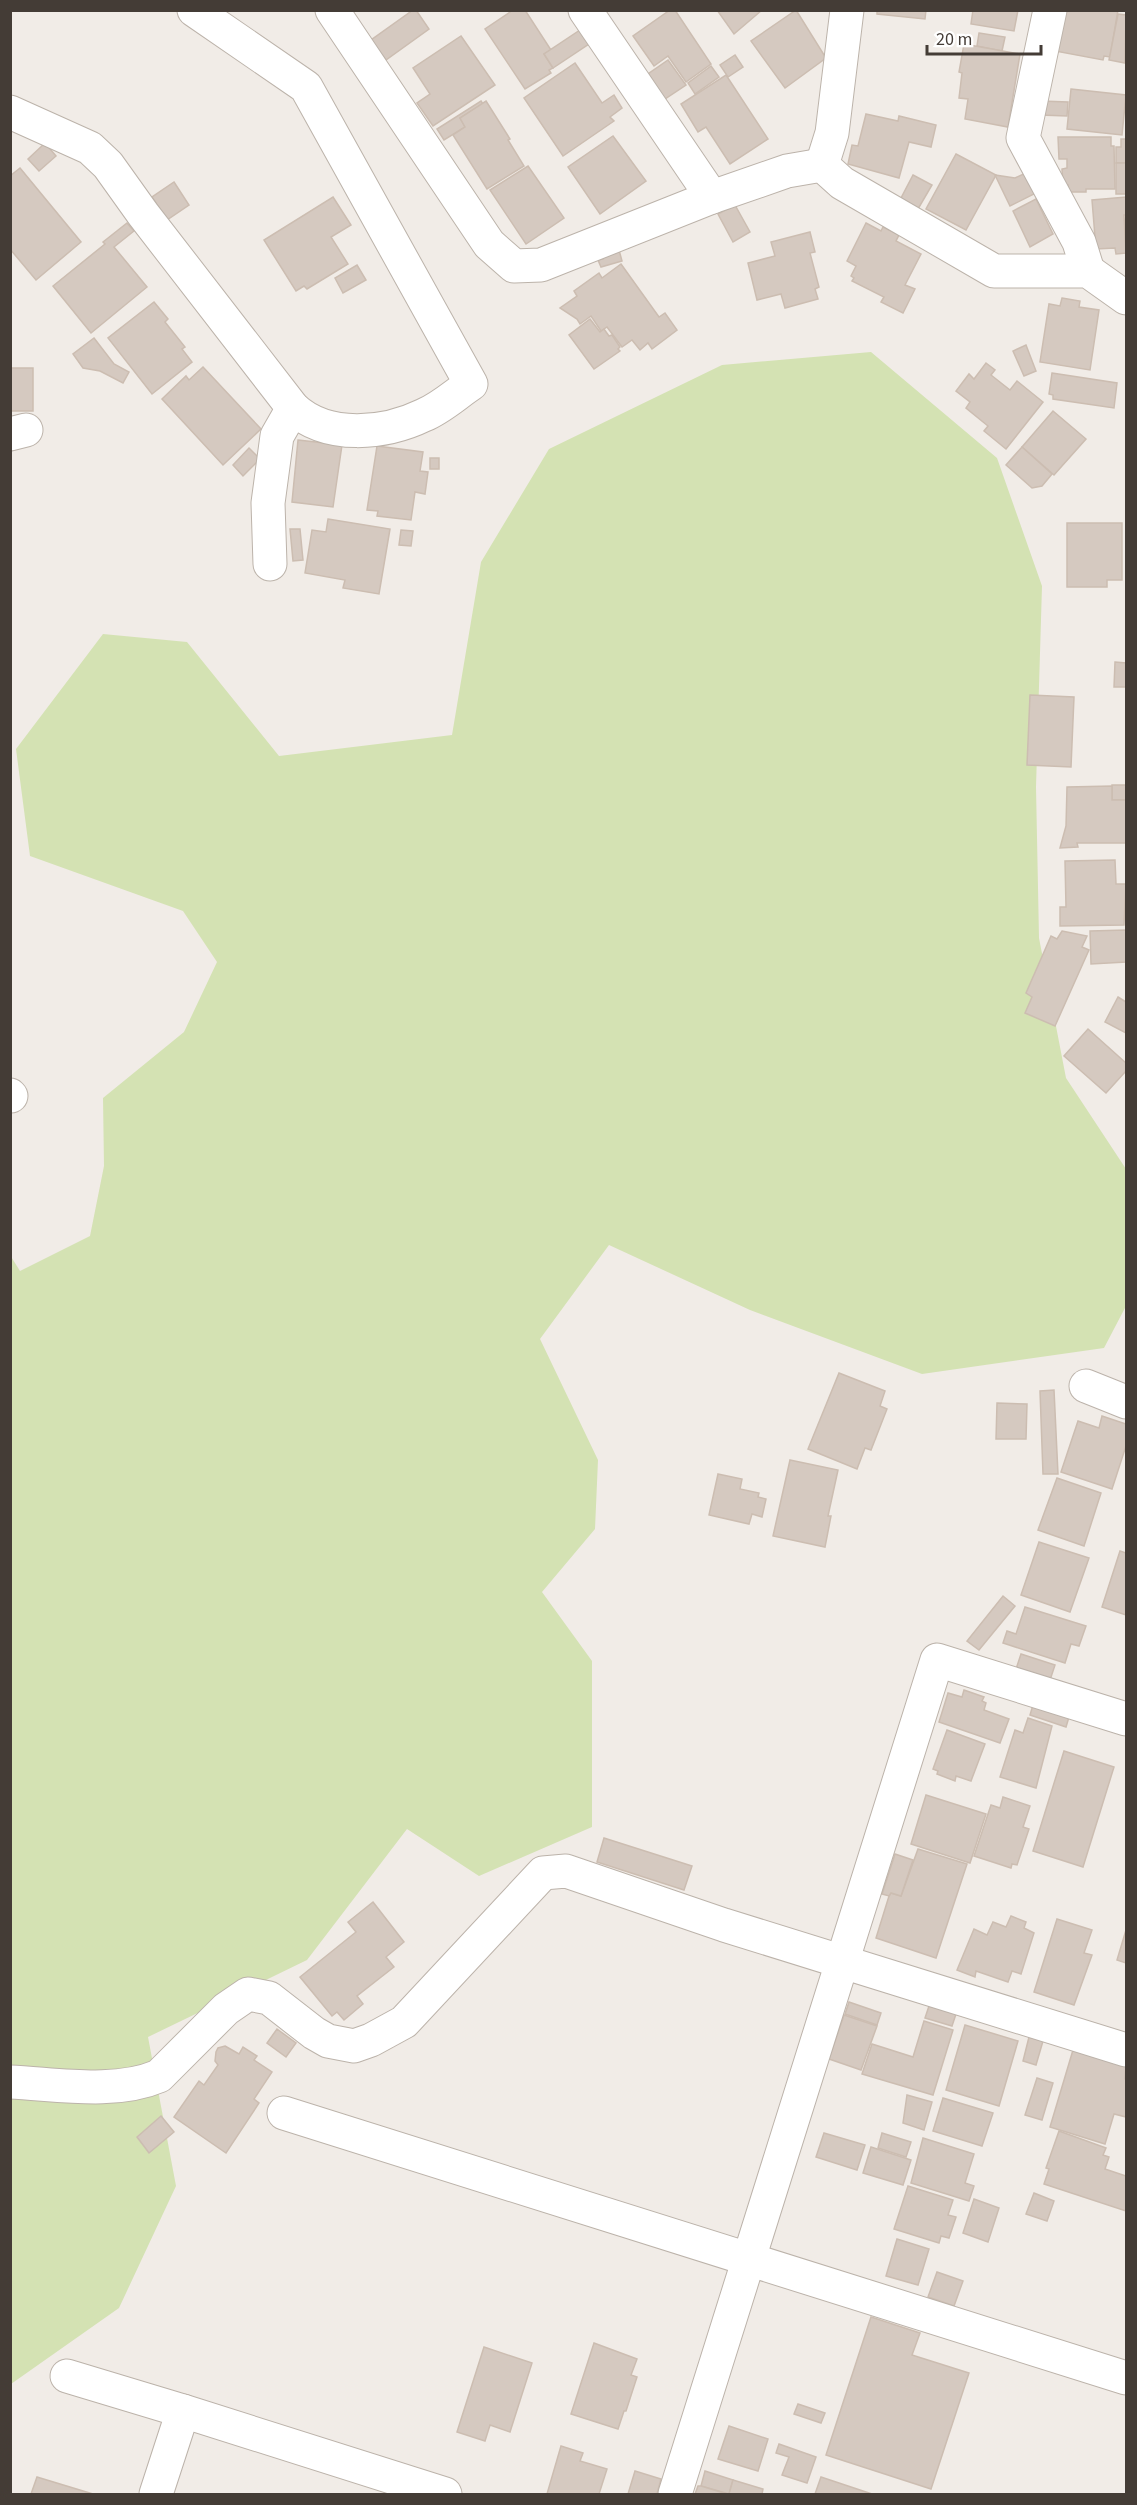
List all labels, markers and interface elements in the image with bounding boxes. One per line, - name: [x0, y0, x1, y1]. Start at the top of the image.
- scale bar: [927, 18, 1041, 56]
- text: 20 m: [936, 27, 972, 52]

